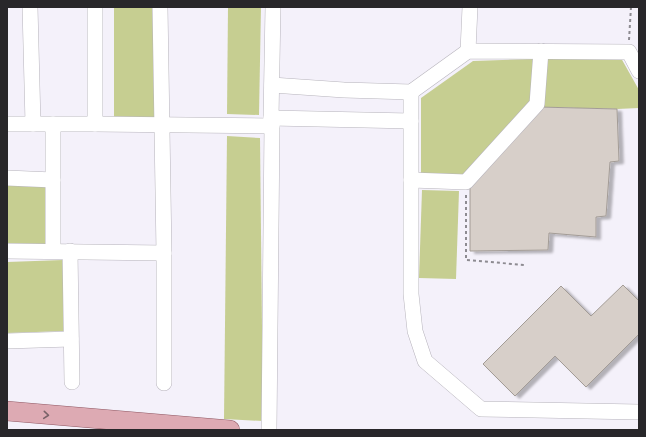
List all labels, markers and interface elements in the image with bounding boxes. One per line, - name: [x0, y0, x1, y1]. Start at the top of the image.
- one-way arrow: [43, 410, 49, 419]

